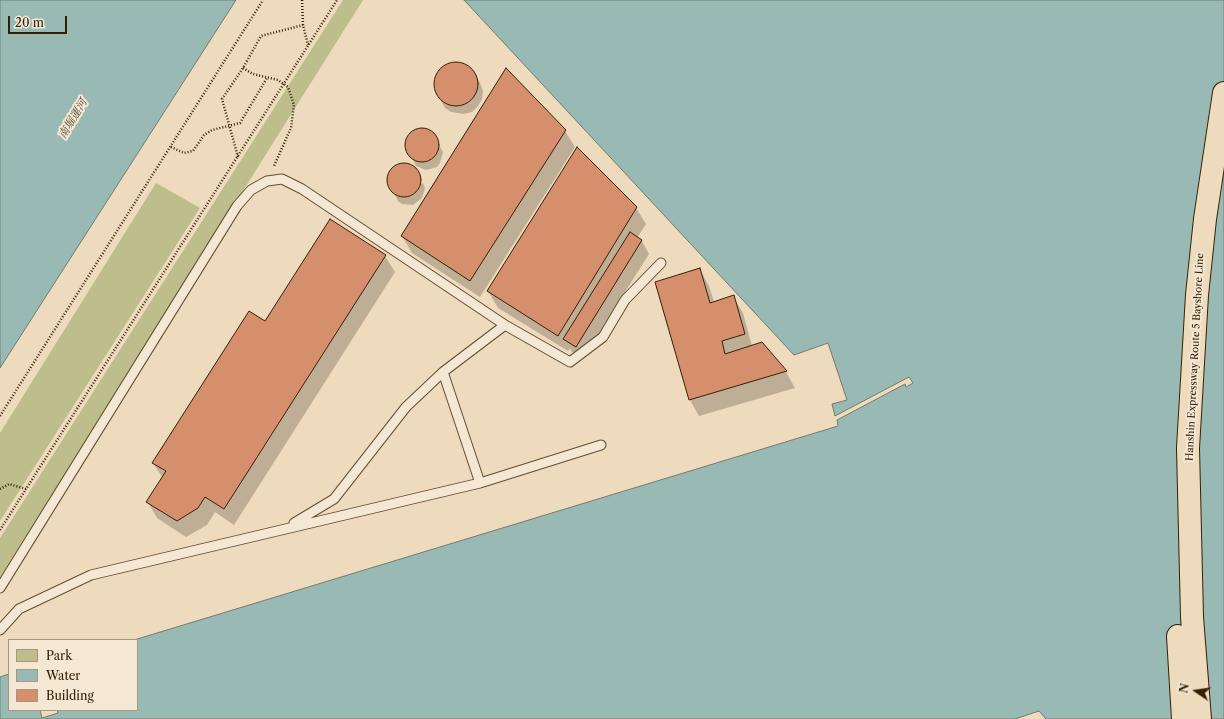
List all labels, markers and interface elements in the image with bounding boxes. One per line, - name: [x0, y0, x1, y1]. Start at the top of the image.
- scale bar: [10, 8, 69, 34]
- text: 20 m: [15, 15, 44, 30]
- water label: 南堀運河: [56, 97, 90, 141]
- street label: Hanshin Expressway Route 5 Bayshore Line: [1184, 253, 1206, 461]
- legend: [8, 639, 138, 711]
- text: Park: [46, 648, 72, 663]
- text: Water: [46, 668, 80, 683]
- north arrow: [1176, 671, 1216, 711]
- text: N: [1176, 682, 1192, 695]
- text: Building: [46, 688, 94, 703]

